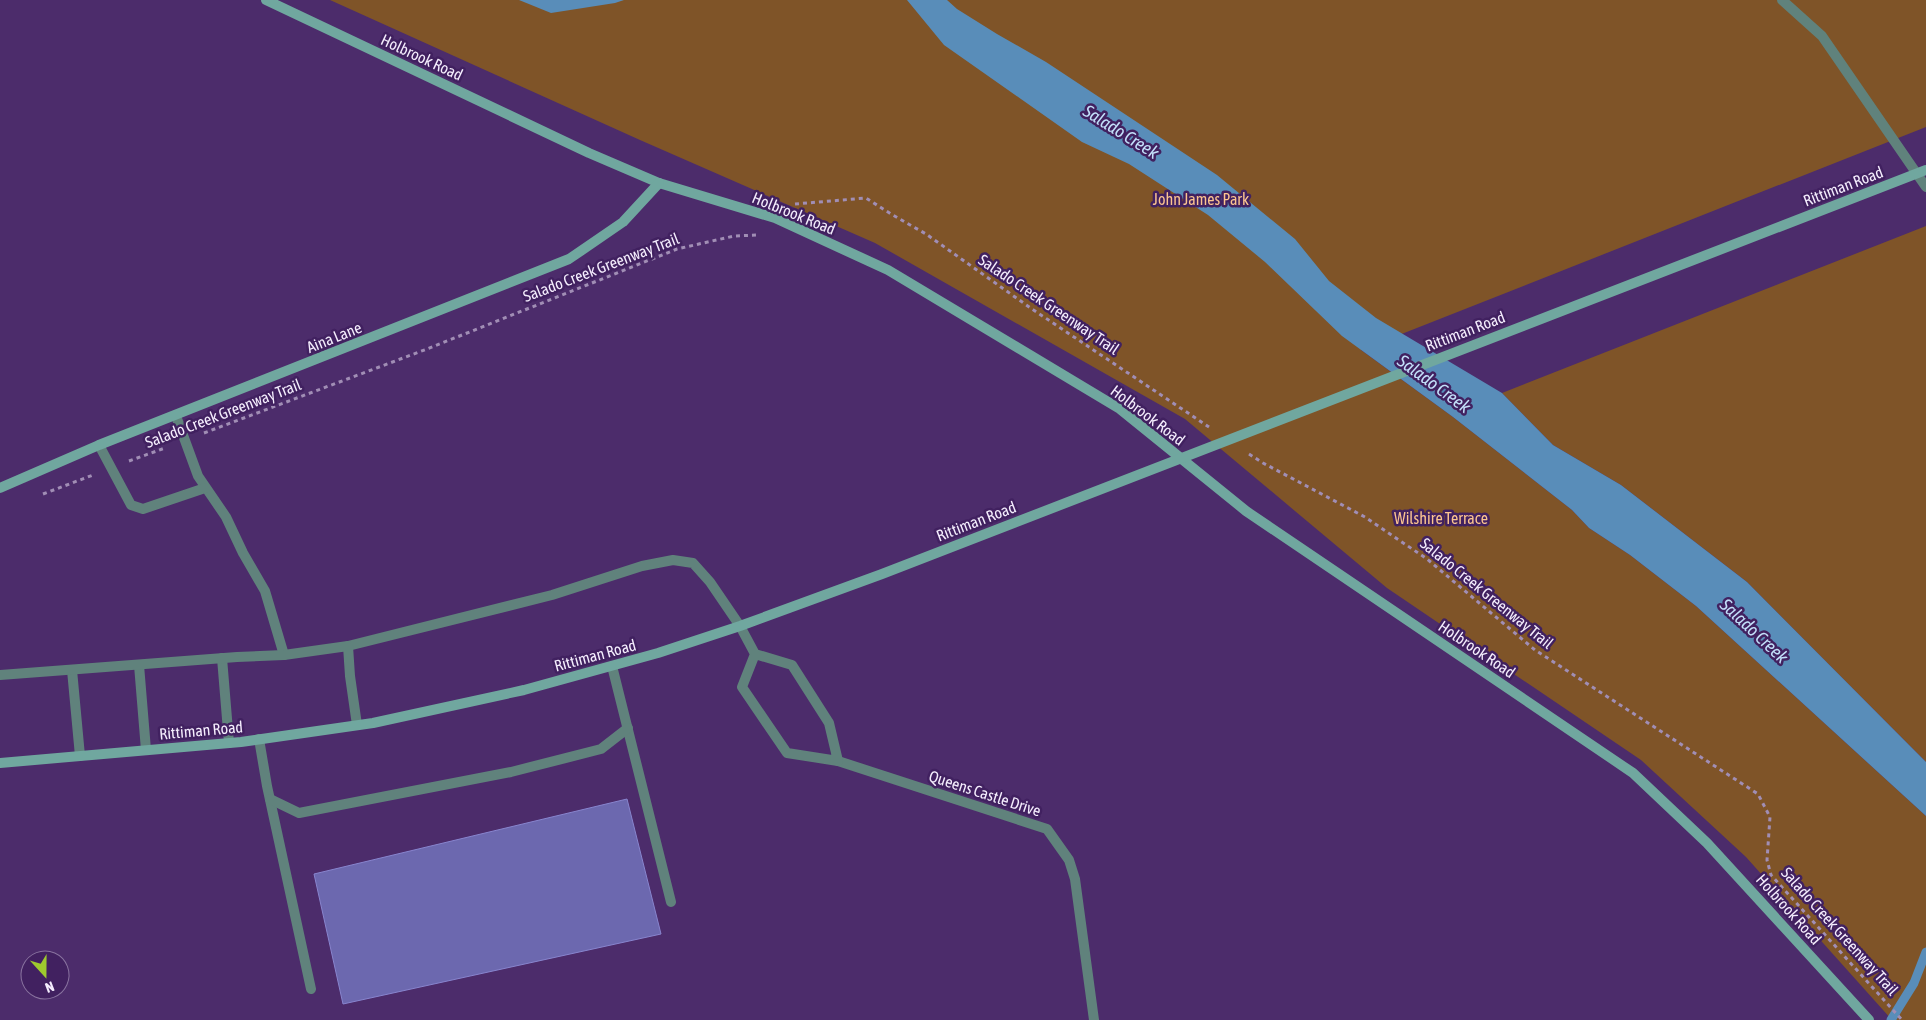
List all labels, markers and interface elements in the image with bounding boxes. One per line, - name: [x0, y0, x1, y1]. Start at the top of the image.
- street label: Holbrook Road: [378, 30, 466, 84]
- water label: Salado Creek: [1079, 100, 1164, 164]
- street label: Rittiman Road: [1801, 163, 1885, 209]
- street label: Holbrook Road: [750, 188, 838, 238]
- park label: John James Park: [1153, 190, 1249, 208]
- street label: Salado Creek Greenway Trail: [520, 229, 683, 306]
- street label: Salado Creek Greenway Trail: [975, 250, 1123, 359]
- street label: Rittiman Road: [1423, 308, 1507, 354]
- street label: Aina Lane: [304, 318, 364, 356]
- water label: Salado Creek: [1393, 350, 1476, 418]
- street label: Salado Creek Greenway Trail: [142, 375, 305, 452]
- street label: Holbrook Road: [1107, 381, 1189, 449]
- street label: Rittiman Road: [934, 498, 1018, 544]
- park label: Wilshire Terrace: [1394, 509, 1488, 527]
- street label: Salado Creek Greenway Trail: [1416, 534, 1558, 653]
- water label: Salado Creek: [1715, 593, 1793, 668]
- street label: Holbrook Road: [1435, 617, 1519, 681]
- street label: Rittiman Road: [552, 635, 638, 675]
- street label: Rittiman Road: [158, 717, 244, 743]
- street label: Queens Castle Drive: [927, 766, 1043, 820]
- street label: Salado Creek Greenway Trail: [1777, 863, 1903, 1000]
- street label: Holbrook Road: [1753, 870, 1825, 948]
- north arrow: [20, 950, 70, 1000]
- text: N: [43, 978, 56, 996]

